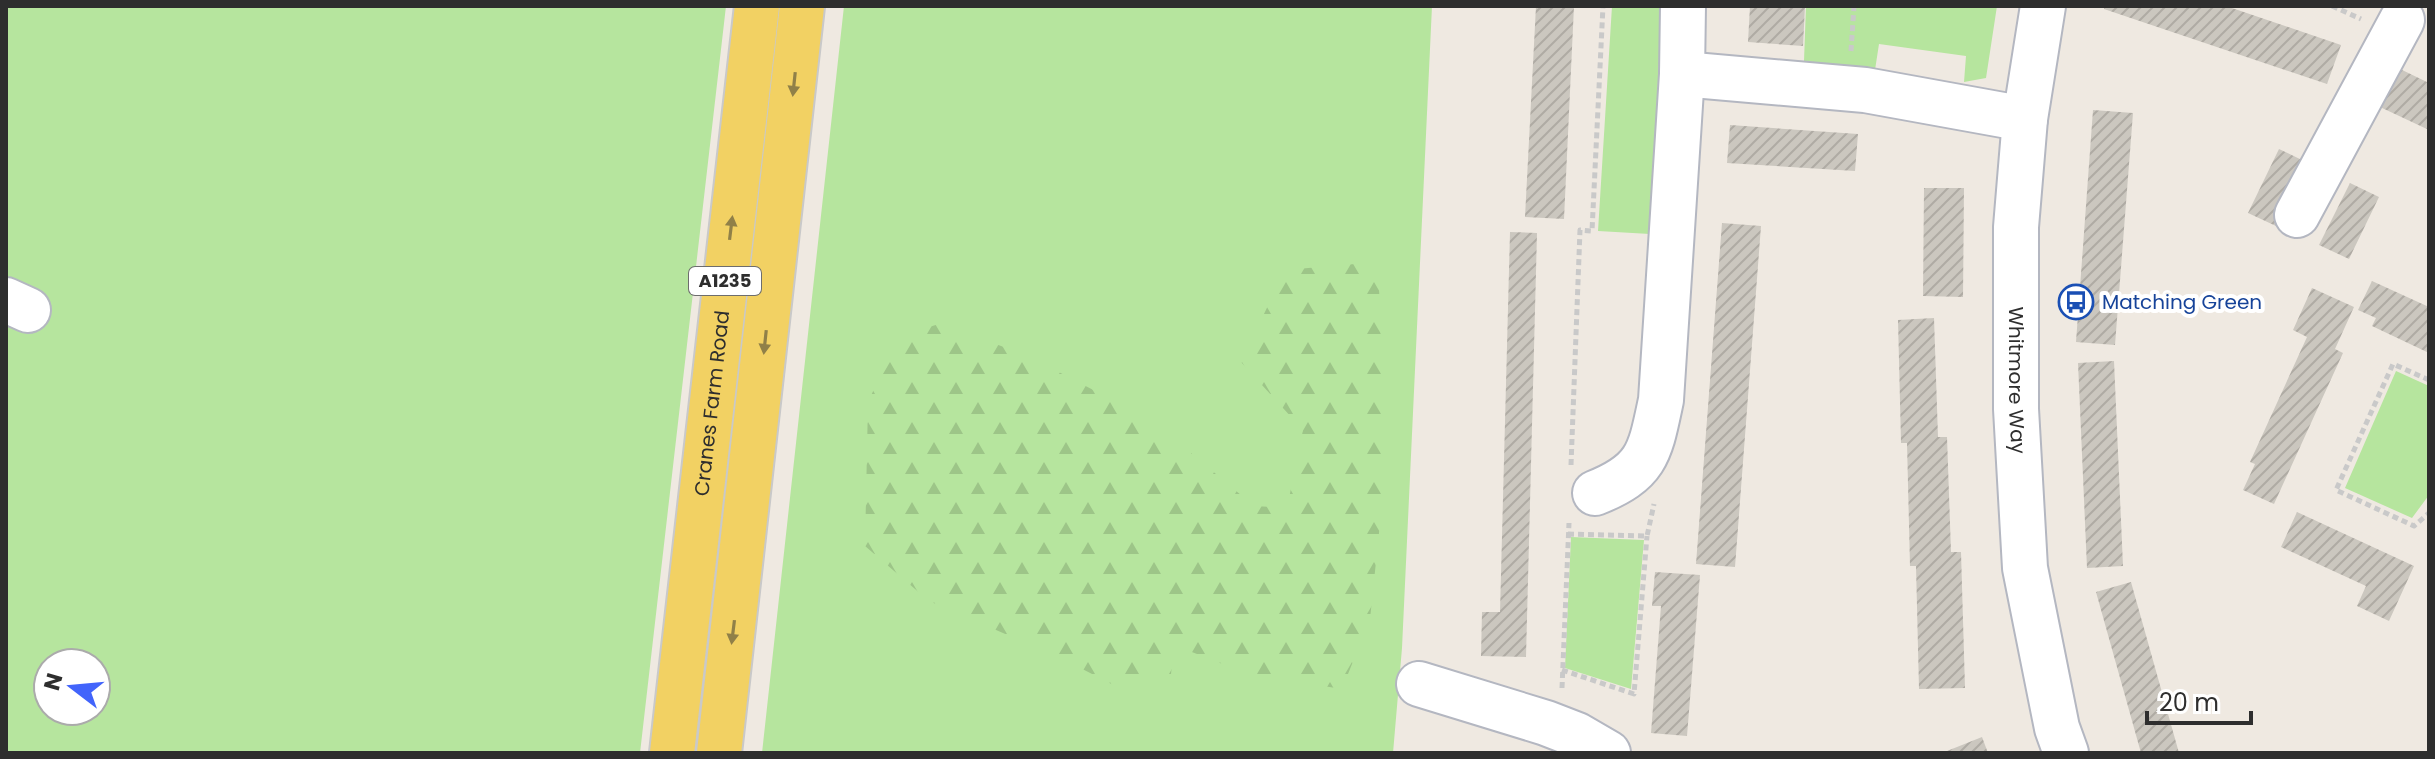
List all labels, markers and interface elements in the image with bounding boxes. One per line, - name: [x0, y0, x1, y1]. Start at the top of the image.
- one-way arrow: [787, 71, 800, 96]
- one-way arrow: [725, 215, 738, 240]
- road number: A1235: [689, 267, 761, 295]
- bus stop icon: Matching Green: [2057, 283, 2095, 321]
- place label: Matching Green: [2102, 288, 2262, 316]
- street label: Whitmore Way: [2002, 306, 2033, 455]
- street label: Cranes Farm Road: [687, 309, 736, 498]
- one-way arrow: [759, 330, 772, 355]
- one-way arrow: [726, 620, 739, 645]
- north arrow: [32, 647, 112, 727]
- text: N: [36, 669, 70, 694]
- scale bar: [2147, 675, 2251, 725]
- text: 20 m: [2159, 686, 2219, 719]

